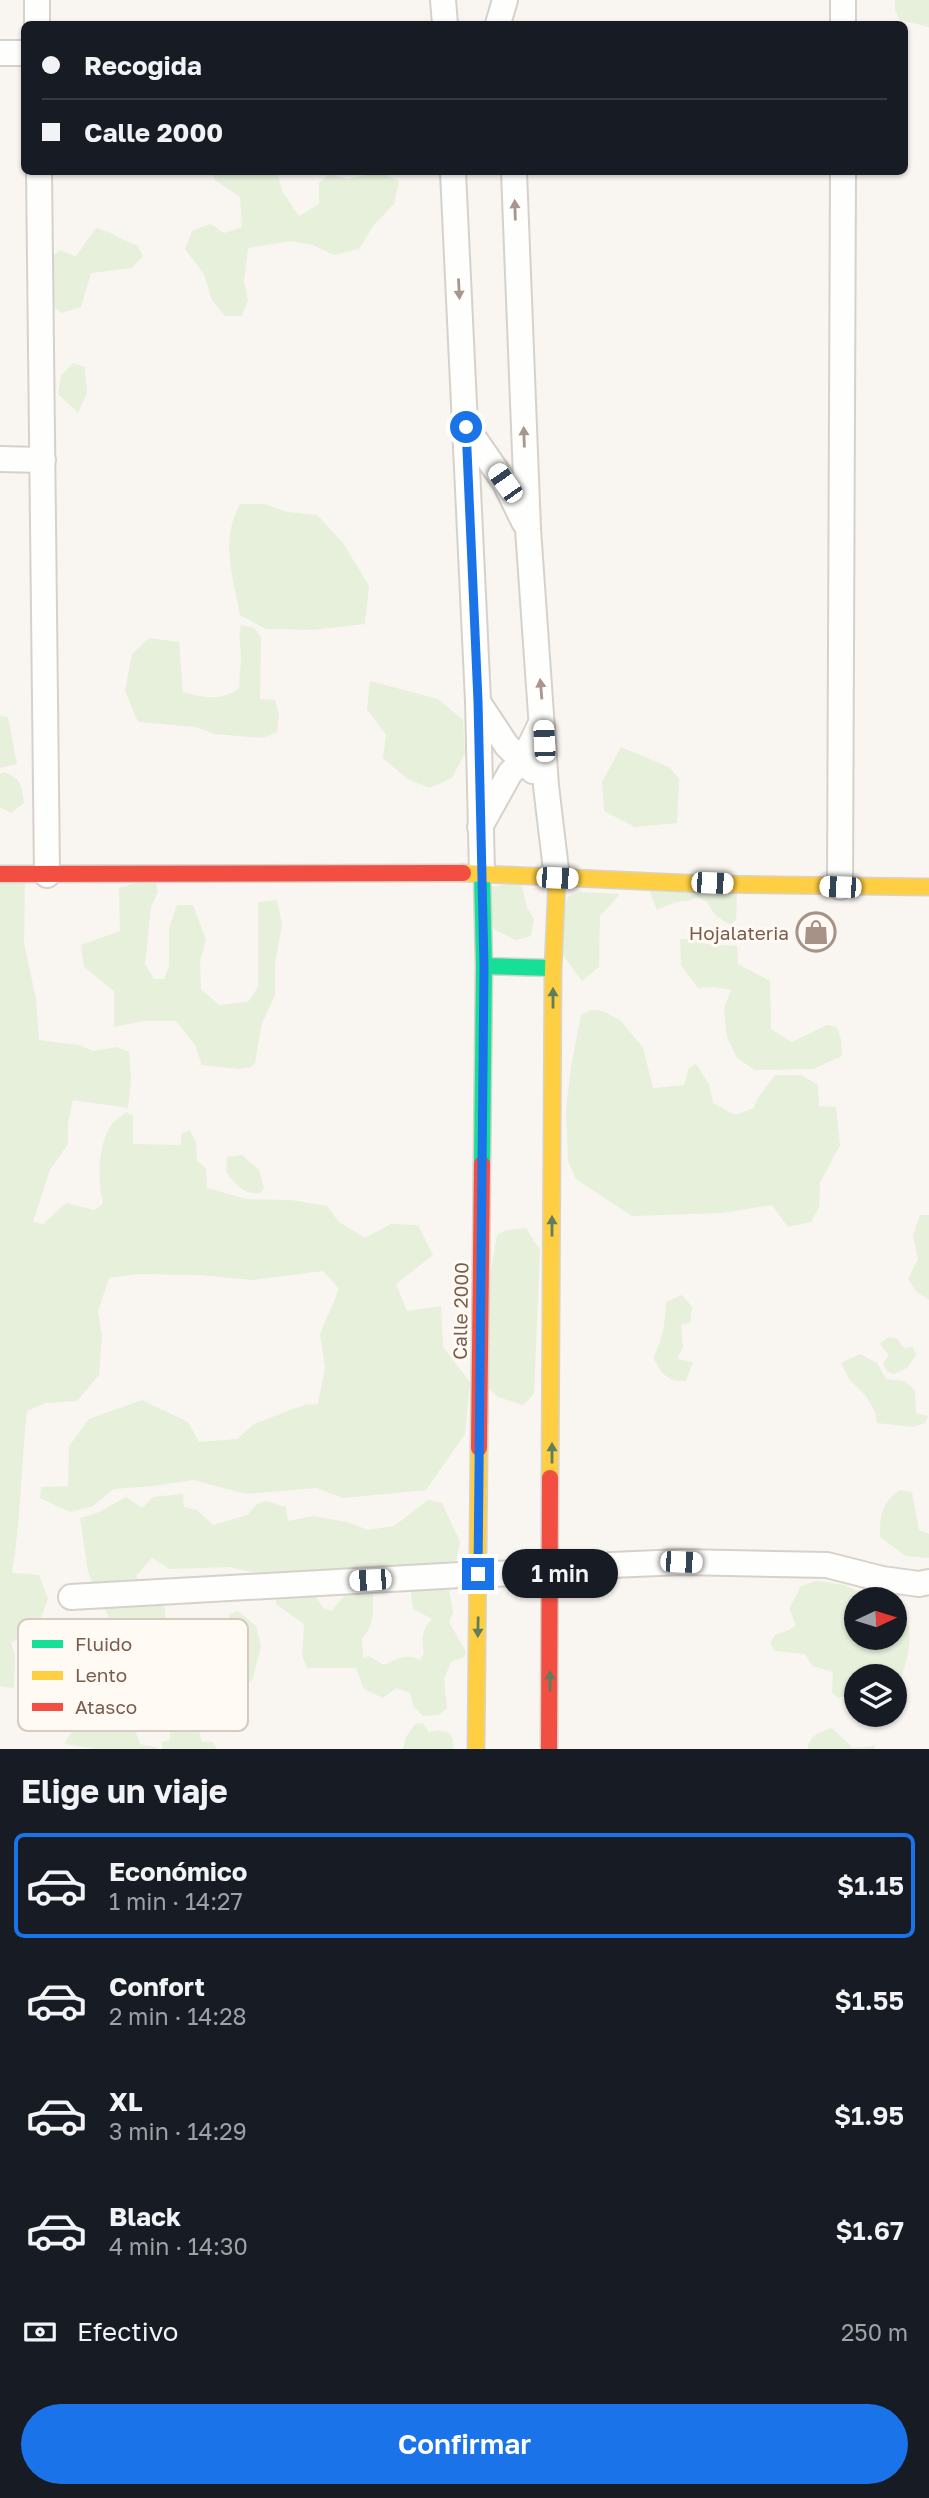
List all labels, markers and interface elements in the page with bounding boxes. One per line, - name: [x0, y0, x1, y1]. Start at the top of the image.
- text: Recogida: [84, 50, 202, 81]
- text: Calle 2000: [84, 117, 223, 148]
- one-way arrow: [510, 199, 521, 221]
- one-way arrow: [454, 278, 465, 300]
- route start: [450, 411, 482, 443]
- one-way arrow: [519, 426, 530, 448]
- car: [485, 460, 526, 506]
- one-way arrow: [535, 677, 546, 699]
- car: [533, 719, 556, 763]
- car: [536, 867, 579, 889]
- car: [691, 872, 734, 894]
- car: [819, 876, 862, 898]
- shop icon: Hojalateria: [795, 911, 837, 953]
- place label: Hojalateria: [689, 921, 789, 944]
- one-way arrow: [547, 987, 559, 1009]
- one-way arrow: [546, 1215, 558, 1237]
- street label: Calle 2000: [448, 1262, 472, 1360]
- one-way arrow: [546, 1442, 557, 1464]
- callout: 1 min: [503, 1550, 618, 1598]
- car: [660, 1551, 703, 1573]
- route end: [462, 1558, 494, 1590]
- text: 1 min: [531, 1559, 589, 1587]
- car: [349, 1568, 392, 1592]
- north arrow: [844, 1587, 906, 1650]
- map controls: [844, 1587, 907, 1727]
- one-way arrow: [472, 1616, 483, 1638]
- legend: [18, 1619, 248, 1731]
- text: Fluido: [75, 1632, 132, 1655]
- text: Lento: [75, 1663, 127, 1686]
- button: layers: [844, 1664, 907, 1727]
- one-way arrow: [544, 1670, 556, 1692]
- text: Atasco: [75, 1695, 137, 1718]
- text: Elige un viaje: [21, 1772, 228, 1810]
- icon: car: [25, 1854, 88, 1917]
- text: Económico: [109, 1856, 247, 1887]
- text: $1.15: [837, 1870, 904, 1901]
- text: 1 min · 14:27: [109, 1887, 243, 1915]
- icon: car: [25, 1969, 88, 2032]
- text: Confort: [109, 1971, 205, 2002]
- text: $1.55: [835, 1985, 904, 2016]
- text: 2 min · 14:28: [109, 2002, 247, 2030]
- icon: car: [25, 2084, 88, 2147]
- text: XL: [109, 2086, 143, 2117]
- text: $1.95: [834, 2100, 904, 2131]
- text: 3 min · 14:29: [109, 2117, 247, 2145]
- icon: car: [25, 2199, 88, 2262]
- text: Black: [109, 2201, 181, 2232]
- text: $1.67: [835, 2215, 904, 2246]
- text: 4 min · 14:30: [109, 2232, 248, 2260]
- icon: cash: [21, 2313, 59, 2351]
- text: Efectivo: [77, 2316, 178, 2347]
- text: 250 m: [841, 2318, 908, 2346]
- button: Confirmar: [21, 2404, 908, 2484]

